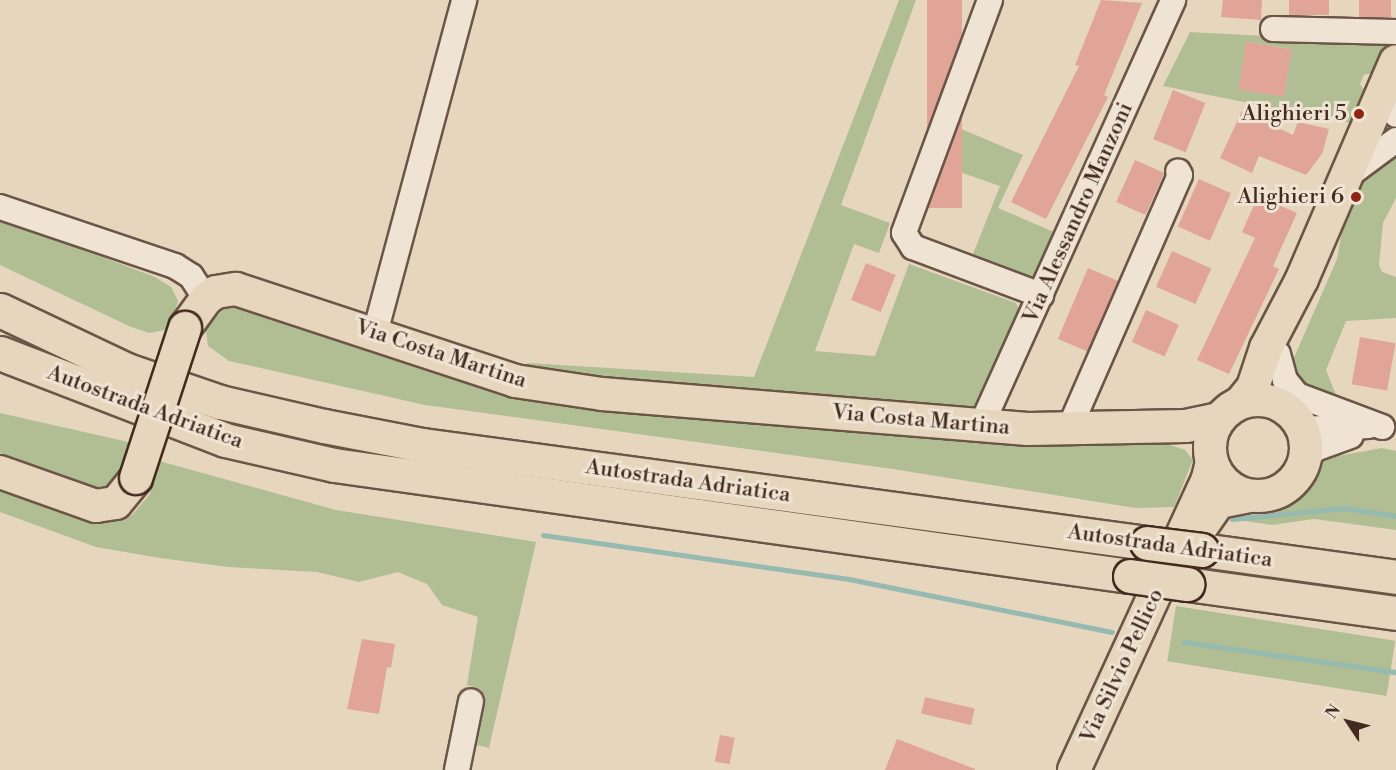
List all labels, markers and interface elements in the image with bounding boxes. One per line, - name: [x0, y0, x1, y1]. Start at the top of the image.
- street label: Via Alessandro Manzoni: [1017, 98, 1139, 328]
- place label: Alighieri 5: [1241, 101, 1347, 127]
- marker: Alighieri 5: [1352, 107, 1366, 121]
- place label: Alighieri 6: [1237, 184, 1344, 210]
- marker: Alighieri 6: [1349, 190, 1363, 204]
- street label: Via Costa Martina: [352, 314, 530, 394]
- street label: Autostrada Adriatica: [43, 359, 247, 455]
- street label: Via Costa Martina: [831, 399, 1011, 441]
- street label: Autostrada Adriatica: [584, 454, 792, 508]
- street label: Autostrada Adriatica: [1066, 519, 1274, 573]
- street label: Via Silvio Pellico: [1075, 584, 1169, 748]
- north arrow: [1318, 692, 1378, 752]
- text: N: [1321, 701, 1345, 723]

